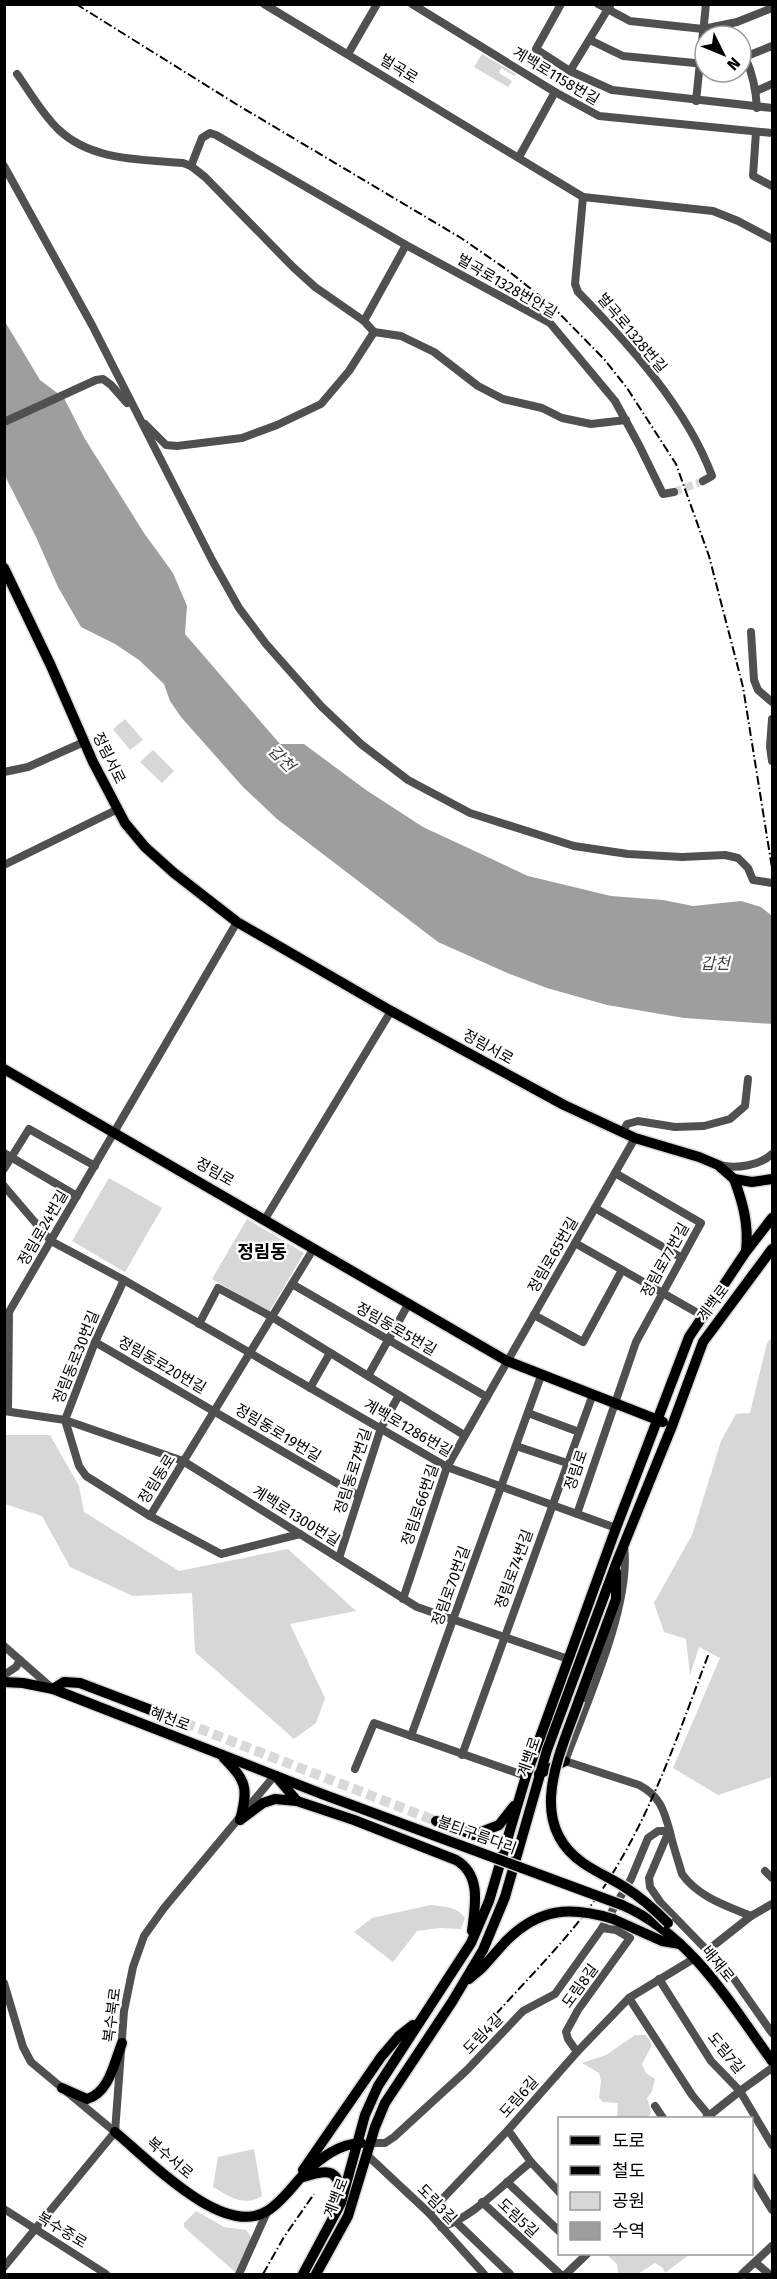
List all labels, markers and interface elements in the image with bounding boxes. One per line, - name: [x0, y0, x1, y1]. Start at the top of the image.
- north arrow: [693, 24, 753, 84]
- street label: 계백로1158번길: [510, 43, 602, 109]
- street label: 벌곡로: [377, 51, 421, 87]
- text: N: [723, 54, 744, 74]
- street label: 벌곡로1328번안길: [454, 250, 560, 322]
- street label: 벌곡로1328번길: [593, 289, 671, 377]
- street label: 정림서로: [89, 729, 129, 787]
- water label: 갑천: [265, 741, 300, 777]
- water label: 갑천: [700, 954, 732, 973]
- street label: 정림서로: [459, 1026, 517, 1068]
- street label: 정림로: [193, 1154, 237, 1190]
- street label: 정림로24번길: [14, 1187, 72, 1269]
- street label: 정림로65번길: [524, 1214, 582, 1296]
- street label: 정림로77번길: [637, 1220, 693, 1300]
- district label: 정림동: [237, 1241, 287, 1263]
- street label: 계백로: [693, 1281, 733, 1325]
- street label: 정림동로5번길: [352, 1299, 440, 1359]
- street label: 정림동로30번길: [49, 1308, 103, 1406]
- street label: 정림동로20번길: [115, 1333, 209, 1397]
- street label: 계백로1286번길: [361, 1395, 455, 1461]
- street label: 정림동로19번길: [232, 1400, 324, 1466]
- street label: 정림동로7번길: [331, 1426, 375, 1516]
- street label: 정림로: [561, 1447, 591, 1493]
- street label: 정림동로: [135, 1451, 179, 1507]
- street label: 정림로66번길: [398, 1462, 442, 1548]
- street label: 계백로1300번길: [249, 1482, 343, 1550]
- street label: 정림로74번길: [491, 1527, 537, 1611]
- street label: 정림로70번길: [428, 1544, 474, 1628]
- street label: 혜천로: [147, 1703, 193, 1735]
- street label: 계백로: [514, 1734, 544, 1780]
- street label: 불티구름다리: [435, 1812, 519, 1858]
- street label: 배재로: [698, 1942, 738, 1986]
- street label: 도림8길: [558, 1961, 602, 2011]
- street label: 복수북로: [100, 1987, 124, 2043]
- street label: 도림4길: [459, 2010, 507, 2058]
- street label: 도림7길: [704, 2029, 748, 2077]
- street label: 도림6길: [496, 2073, 542, 2121]
- legend: [558, 2117, 753, 2255]
- text: 도로: [612, 2130, 645, 2152]
- street label: 복수서로: [143, 2133, 197, 2183]
- text: 철도: [612, 2160, 645, 2182]
- street label: 계백로: [320, 2175, 352, 2221]
- street label: 도림3길: [414, 2180, 460, 2228]
- text: 공원: [612, 2190, 645, 2212]
- street label: 도림5길: [494, 2195, 542, 2241]
- street label: 복수중로: [34, 2208, 90, 2252]
- text: 수역: [612, 2220, 645, 2242]

